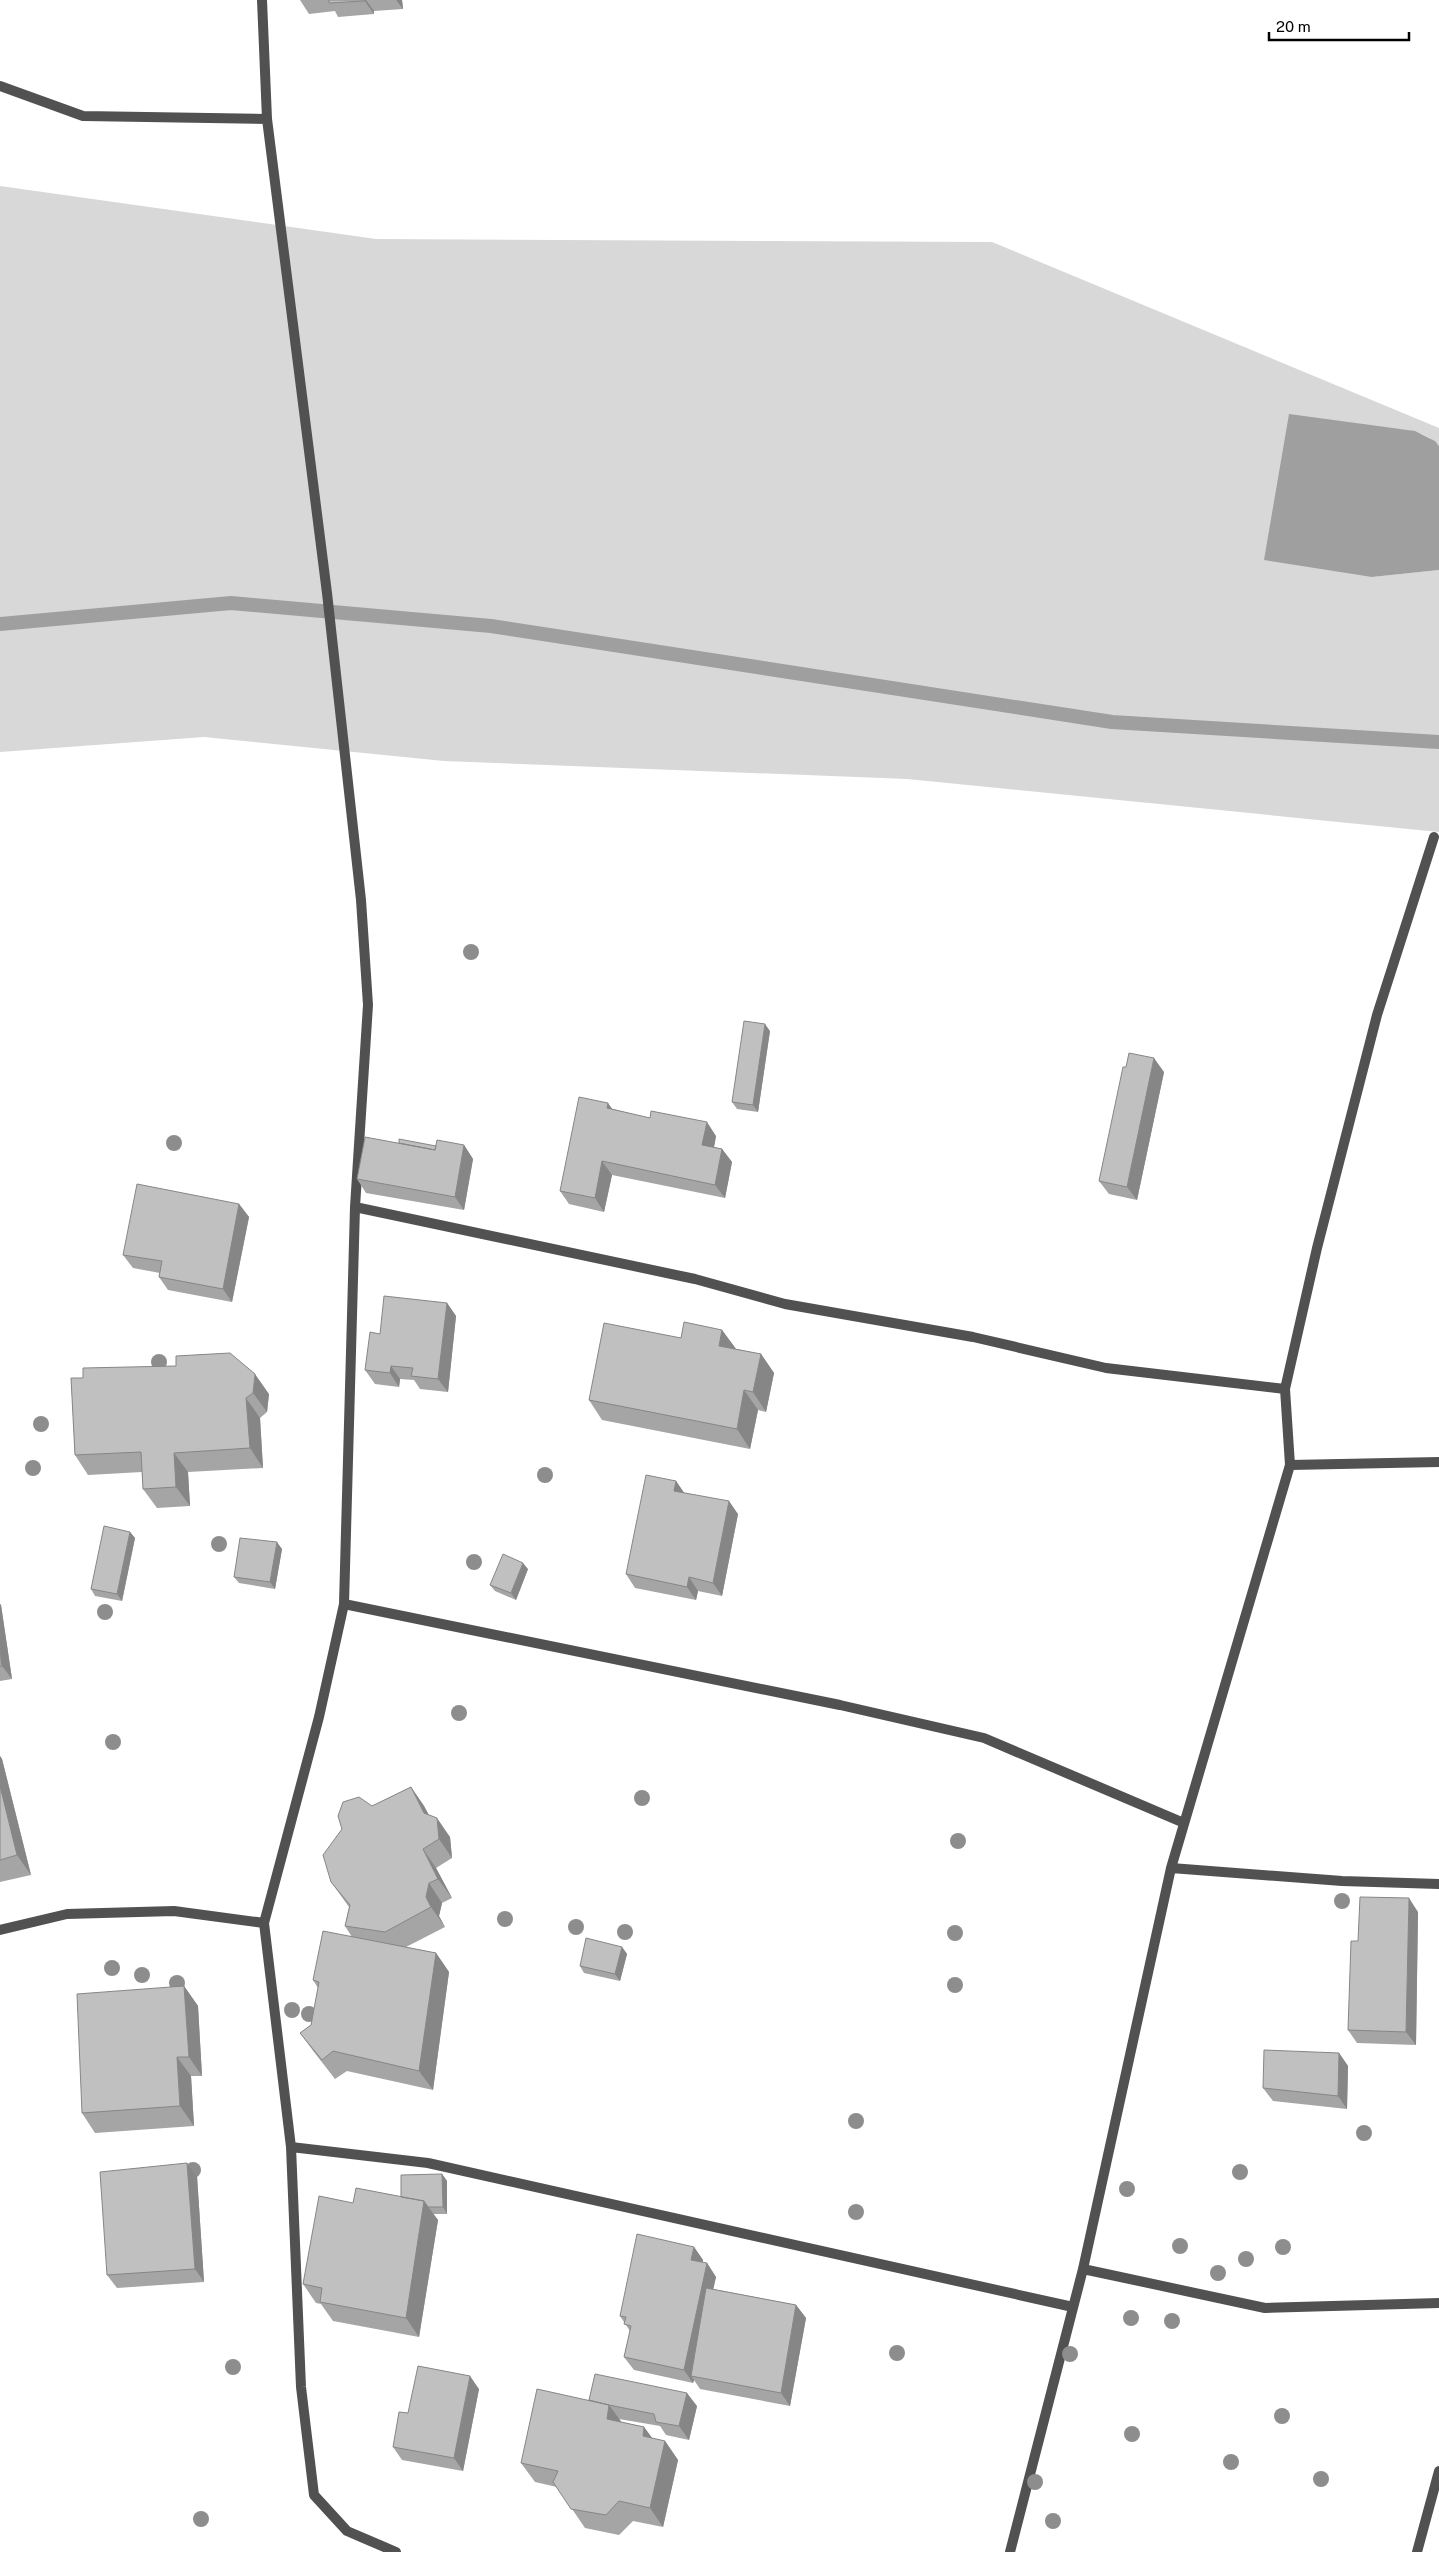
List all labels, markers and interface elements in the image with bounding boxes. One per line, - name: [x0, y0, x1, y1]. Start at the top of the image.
- scale bar: [1269, 10, 1409, 42]
- text: 20 m: [1276, 18, 1311, 35]

